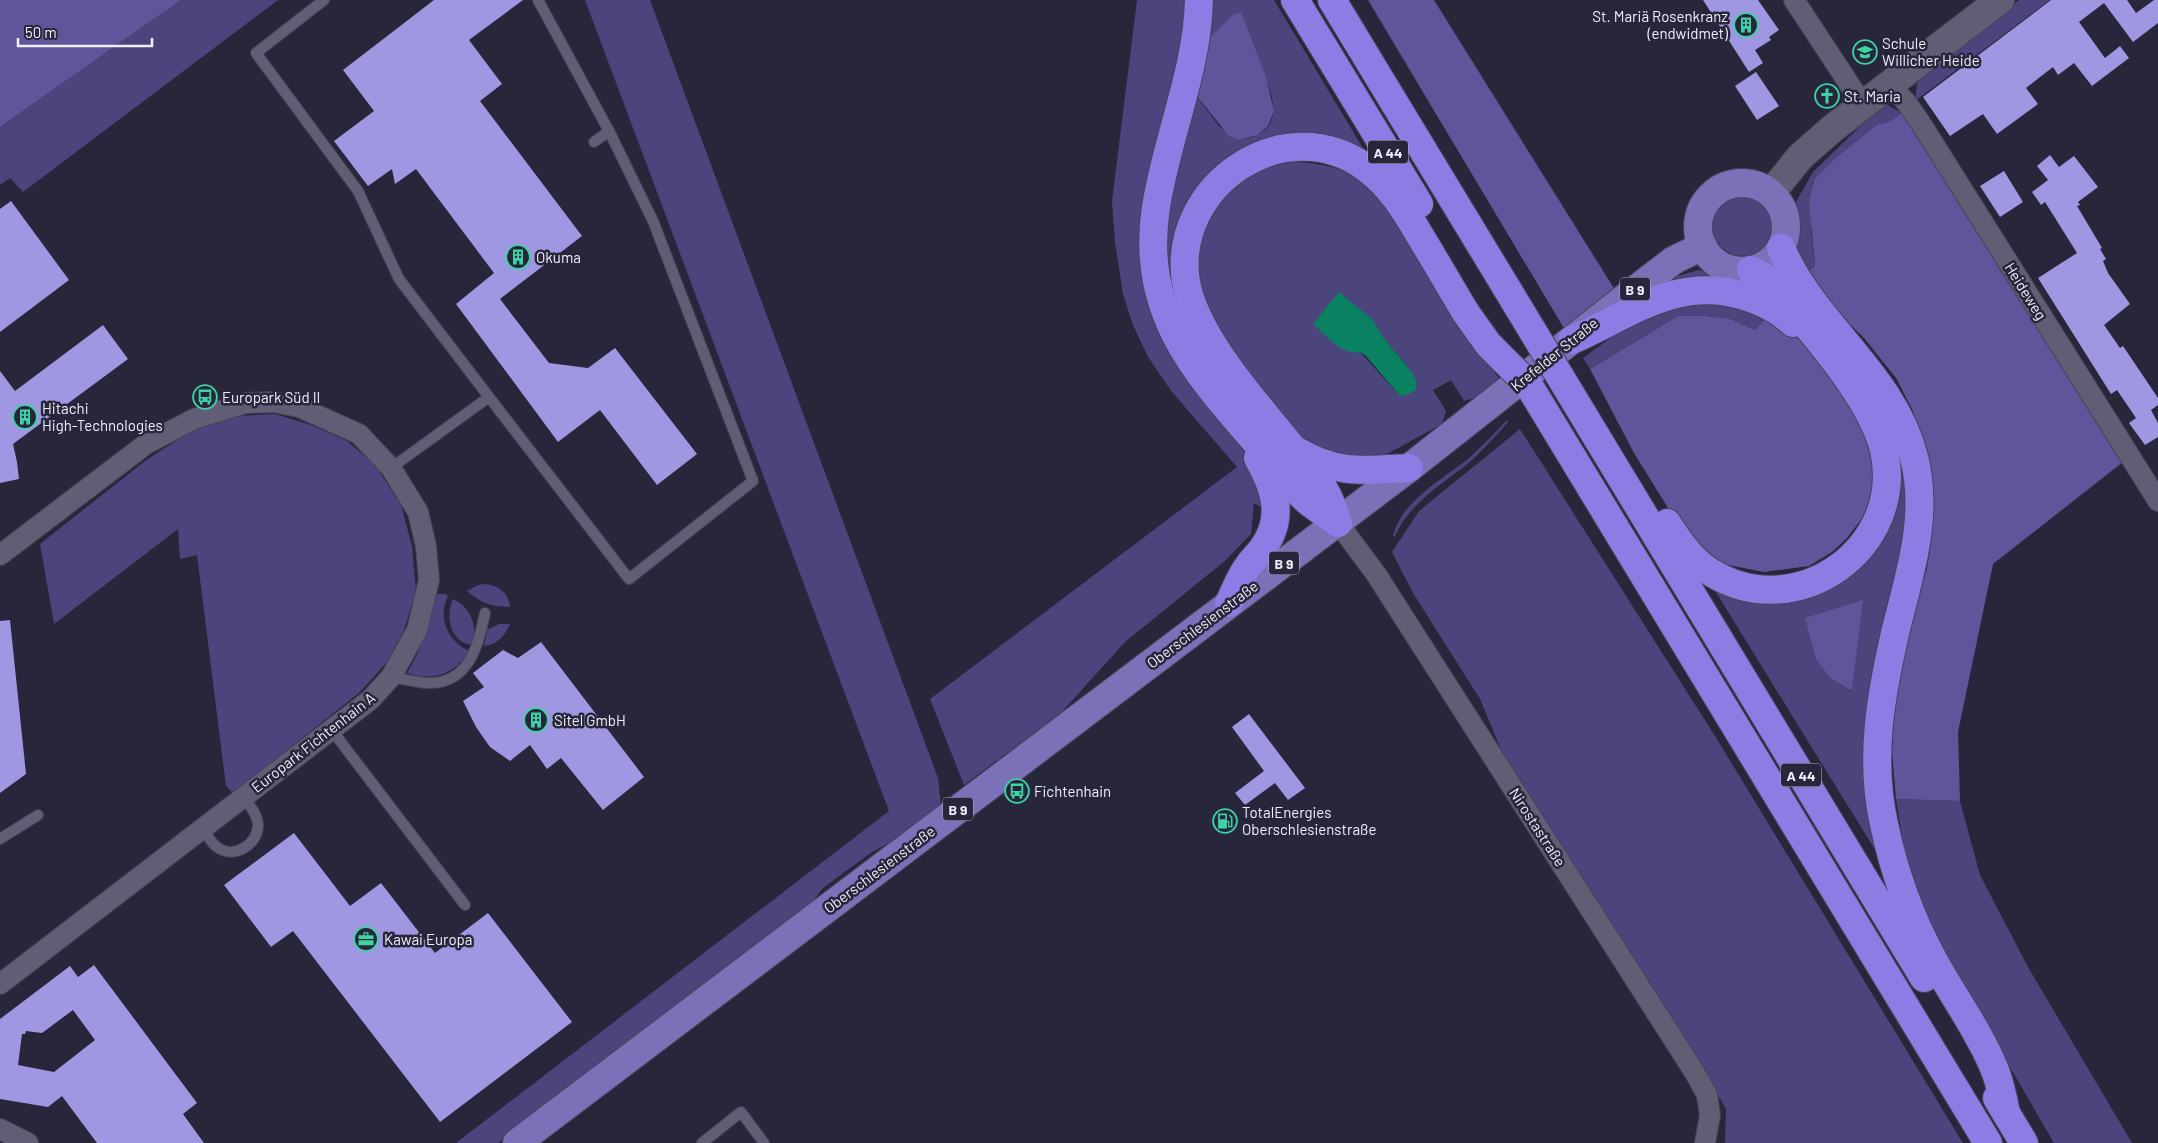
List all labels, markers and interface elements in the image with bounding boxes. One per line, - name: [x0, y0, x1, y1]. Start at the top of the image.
- place label: St. Mariä Rosenkranz (endwidmet): [1592, 7, 1728, 42]
- building icon: St. Mariä Rosenkranz (endwidmet): [1733, 12, 1759, 38]
- scale bar: [18, 15, 151, 47]
- text: 50 m: [25, 23, 57, 41]
- place label: Schule Willicher Heide: [1882, 34, 1980, 69]
- school or university icon: Schule Willicher Heide: [1852, 39, 1878, 65]
- church icon: St. Maria: [1814, 83, 1840, 109]
- place label: St. Maria: [1844, 87, 1901, 105]
- road number: A 44: [1368, 140, 1408, 163]
- building icon: Okuma: [505, 244, 531, 270]
- place label: Okuma: [536, 248, 581, 266]
- street label: Heideweg: [2001, 259, 2051, 323]
- road number: B 9: [1620, 278, 1650, 300]
- street label: Krefelder Straße: [1507, 313, 1601, 395]
- bus stop icon: Europark Süd II: [192, 384, 218, 410]
- place label: Europark Süd II: [222, 388, 320, 406]
- place label: Hitachi High-Technologies: [42, 399, 163, 434]
- building icon: Hitachi High-Technologies: [12, 404, 38, 430]
- road number: B 9: [1269, 552, 1299, 574]
- street label: Oberschlesienstraße: [1143, 576, 1261, 672]
- street label: Europark Fichtenhain A: [248, 688, 378, 796]
- building icon: Sitel GmbH: [523, 707, 549, 733]
- place label: Sitel GmbH: [554, 711, 626, 729]
- road number: A 44: [1781, 764, 1821, 786]
- bus stop icon: Fichtenhain: [1004, 778, 1030, 804]
- place label: Fichtenhain: [1034, 782, 1111, 800]
- street label: Nirostastraße: [1506, 784, 1570, 870]
- road number: B 9: [943, 798, 973, 821]
- place label: TotalEnergies Oberschlesienstraße: [1242, 803, 1376, 838]
- fuel station icon: TotalEnergies Oberschlesienstraße: [1212, 808, 1238, 834]
- street label: Oberschlesienstraße: [820, 821, 938, 917]
- office icon: Kawai Europa: [353, 926, 379, 952]
- place label: Kawai Europa: [384, 930, 473, 948]

